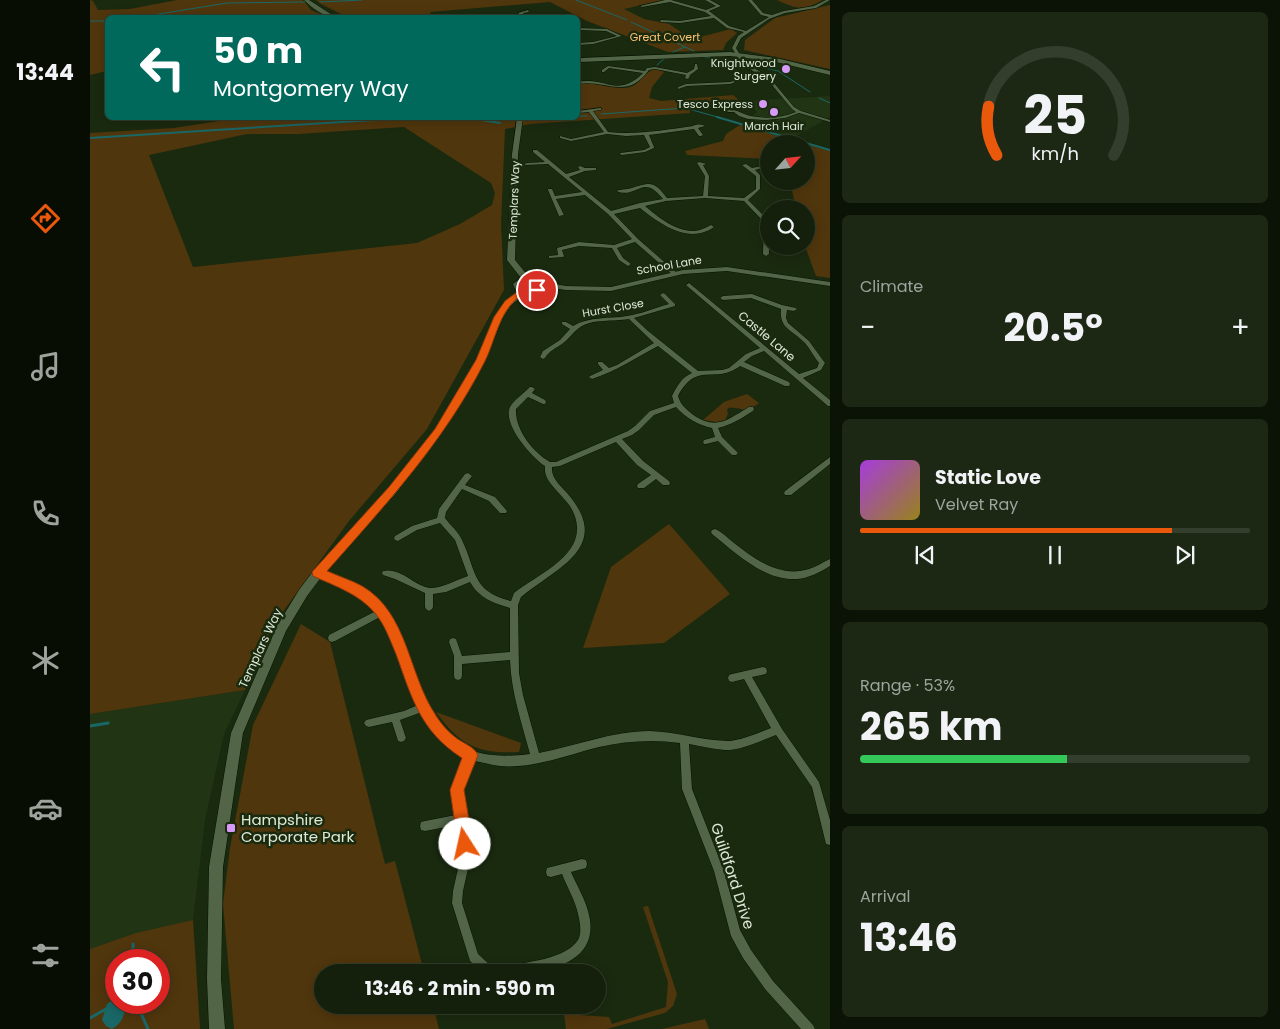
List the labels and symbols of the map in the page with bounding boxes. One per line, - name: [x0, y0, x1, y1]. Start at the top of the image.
- park label: Great Covert: [630, 29, 700, 45]
- place label: Knightwood Surgery: [711, 55, 777, 84]
- marker: Knightwood Surgery: [780, 63, 792, 75]
- place label: Tesco Express: [677, 96, 753, 112]
- marker: Tesco Express: [757, 98, 769, 110]
- marker: March Hair: [768, 106, 780, 118]
- place label: March Hair: [744, 118, 804, 134]
- north arrow: [760, 135, 815, 190]
- street label: Templars Way: [505, 160, 523, 240]
- street label: School Lane: [635, 251, 703, 279]
- pin: [516, 269, 558, 311]
- street label: Hurst Close: [581, 295, 645, 321]
- street label: Castle Lane: [735, 307, 799, 365]
- street label: Templars Way: [234, 605, 286, 691]
- place label: Hampshire Corporate Park: [241, 809, 354, 847]
- position arrow: [438, 817, 490, 869]
- street label: Guildford Drive: [706, 820, 760, 932]
- marker: Hampshire Corporate Park: [225, 822, 237, 834]
- speed limit sign: 30: [105, 949, 170, 1014]

